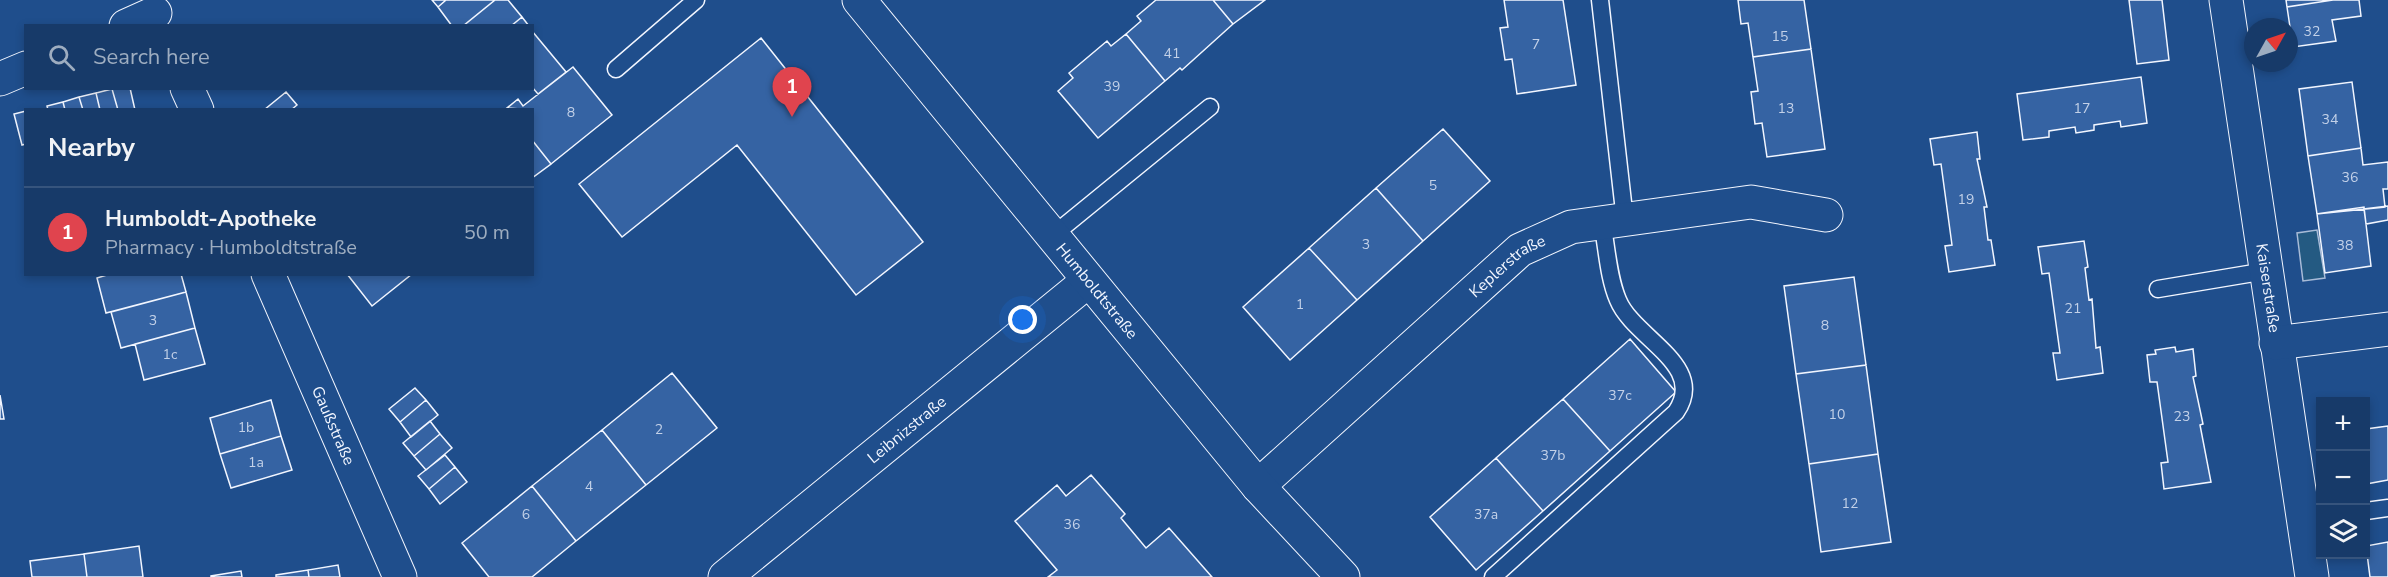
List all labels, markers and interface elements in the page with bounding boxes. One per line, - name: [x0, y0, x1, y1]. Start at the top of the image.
- north arrow: [2244, 18, 2298, 72]
- house number: 32: [2304, 22, 2320, 41]
- search box: [24, 24, 534, 90]
- house number: 15: [1772, 27, 1788, 46]
- house number: 7: [1532, 35, 1540, 54]
- icon: search: [45, 41, 78, 74]
- text: Search here: [93, 42, 210, 72]
- house number: 41: [1164, 44, 1180, 63]
- pin: 1: [772, 68, 812, 117]
- house number: 39: [1104, 77, 1120, 96]
- house number: 13: [1778, 99, 1794, 118]
- house number: 17: [2074, 99, 2090, 118]
- house number: 8: [567, 103, 575, 122]
- house number: 34: [2322, 110, 2338, 129]
- text: Nearby: [48, 130, 135, 165]
- house number: 36: [2342, 168, 2358, 187]
- house number: 5: [1429, 176, 1437, 195]
- house number: 19: [1958, 190, 1974, 209]
- text: Humboldt-Apotheke: [105, 204, 316, 234]
- text: 1: [62, 219, 74, 246]
- text: 50 m: [464, 219, 510, 246]
- street label: Keplerstraße: [1464, 230, 1549, 303]
- text: Pharmacy · Humboldtstraße: [105, 234, 357, 261]
- house number: 3: [1362, 235, 1370, 254]
- house number: 38: [2337, 236, 2353, 255]
- street label: Humboldtstraße: [1051, 238, 1143, 344]
- street label: Kaiserstraße: [2250, 242, 2285, 334]
- house number: 1: [1296, 295, 1304, 314]
- house number: 21: [2065, 299, 2081, 318]
- your location: [1008, 305, 1037, 334]
- house number: 3: [149, 311, 157, 330]
- house number: 8: [1821, 316, 1829, 335]
- house number: 1c: [163, 345, 178, 364]
- street label: Gaußstraße: [306, 383, 360, 469]
- house number: 37c: [1608, 386, 1632, 405]
- street label: Leibnizstraße: [863, 391, 951, 469]
- map controls: [2316, 397, 2370, 559]
- button: +: [2316, 397, 2370, 451]
- house number: 10: [1829, 405, 1845, 424]
- house number: 23: [2174, 407, 2190, 426]
- house number: 1b: [238, 418, 254, 437]
- house number: 2: [655, 420, 663, 439]
- house number: 37b: [1541, 446, 1565, 465]
- button: −: [2316, 451, 2370, 505]
- house number: 1a: [248, 453, 264, 472]
- house number: 4: [585, 477, 593, 496]
- house number: 12: [1842, 494, 1858, 513]
- house number: 6: [522, 505, 530, 524]
- house number: 37a: [1474, 505, 1498, 524]
- button: layers: [2316, 505, 2370, 559]
- house number: 36: [1064, 515, 1080, 534]

